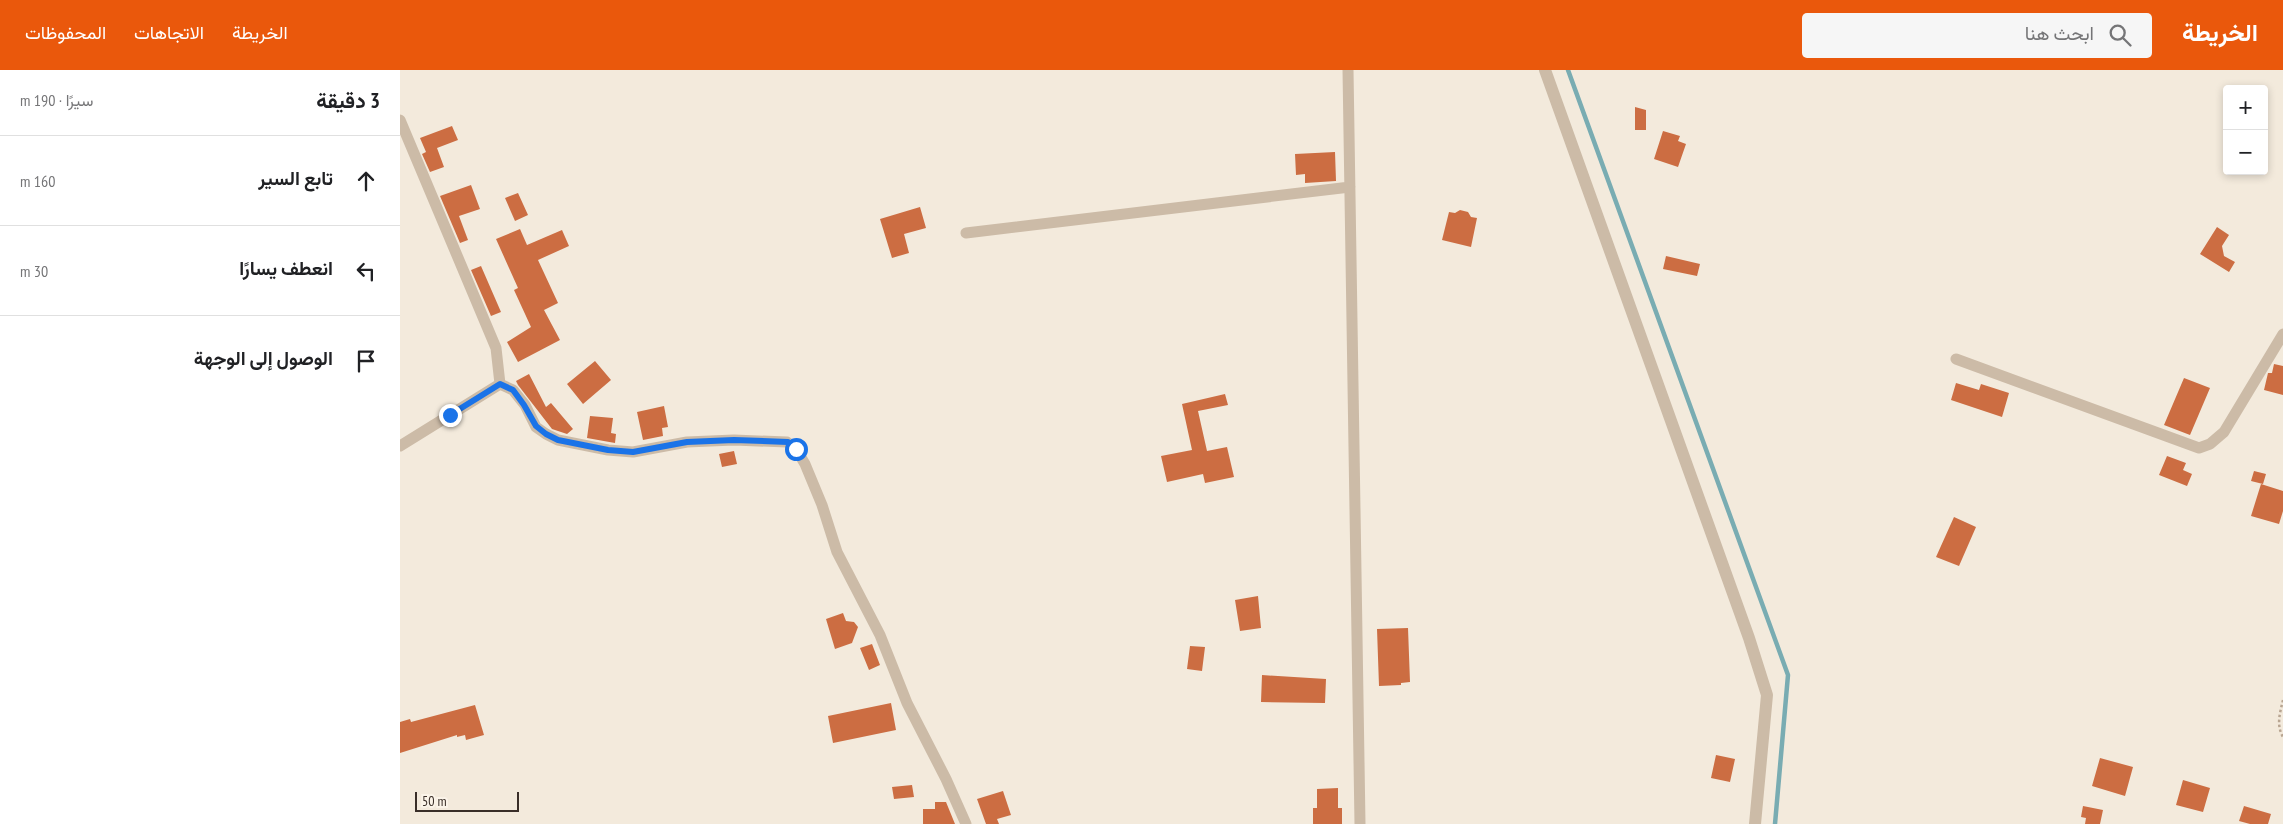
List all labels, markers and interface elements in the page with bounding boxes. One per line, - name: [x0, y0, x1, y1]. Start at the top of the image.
- search box: [1802, 13, 2152, 58]
- text: الخريطة: [2182, 17, 2258, 48]
- text: المحفوظات: [25, 21, 106, 44]
- text: الاتجاهات: [134, 21, 204, 44]
- text: الخريطة: [232, 21, 288, 44]
- text: ابحث هنا: [2025, 21, 2094, 45]
- icon: search: [2106, 21, 2134, 49]
- map controls: [2223, 85, 2268, 175]
- button: +: [2223, 85, 2268, 130]
- text: 3 دقيقة: [316, 87, 380, 114]
- text: سيرًا · 190 m: [20, 90, 93, 110]
- button: −: [2223, 130, 2268, 175]
- text: تابع السير: [258, 166, 333, 190]
- icon: ahead: [352, 167, 380, 195]
- text: 160 m: [20, 171, 55, 191]
- text: انعطف يسارًا: [239, 256, 333, 280]
- icon: left: [352, 257, 380, 285]
- text: 30 m: [20, 261, 48, 281]
- text: الوصول إلى الوجهة: [194, 346, 333, 370]
- icon: arrive: [352, 347, 380, 375]
- route end: [439, 404, 462, 427]
- route start: [785, 438, 808, 461]
- scale bar: [415, 789, 519, 812]
- text: 50 m: [422, 792, 447, 810]

